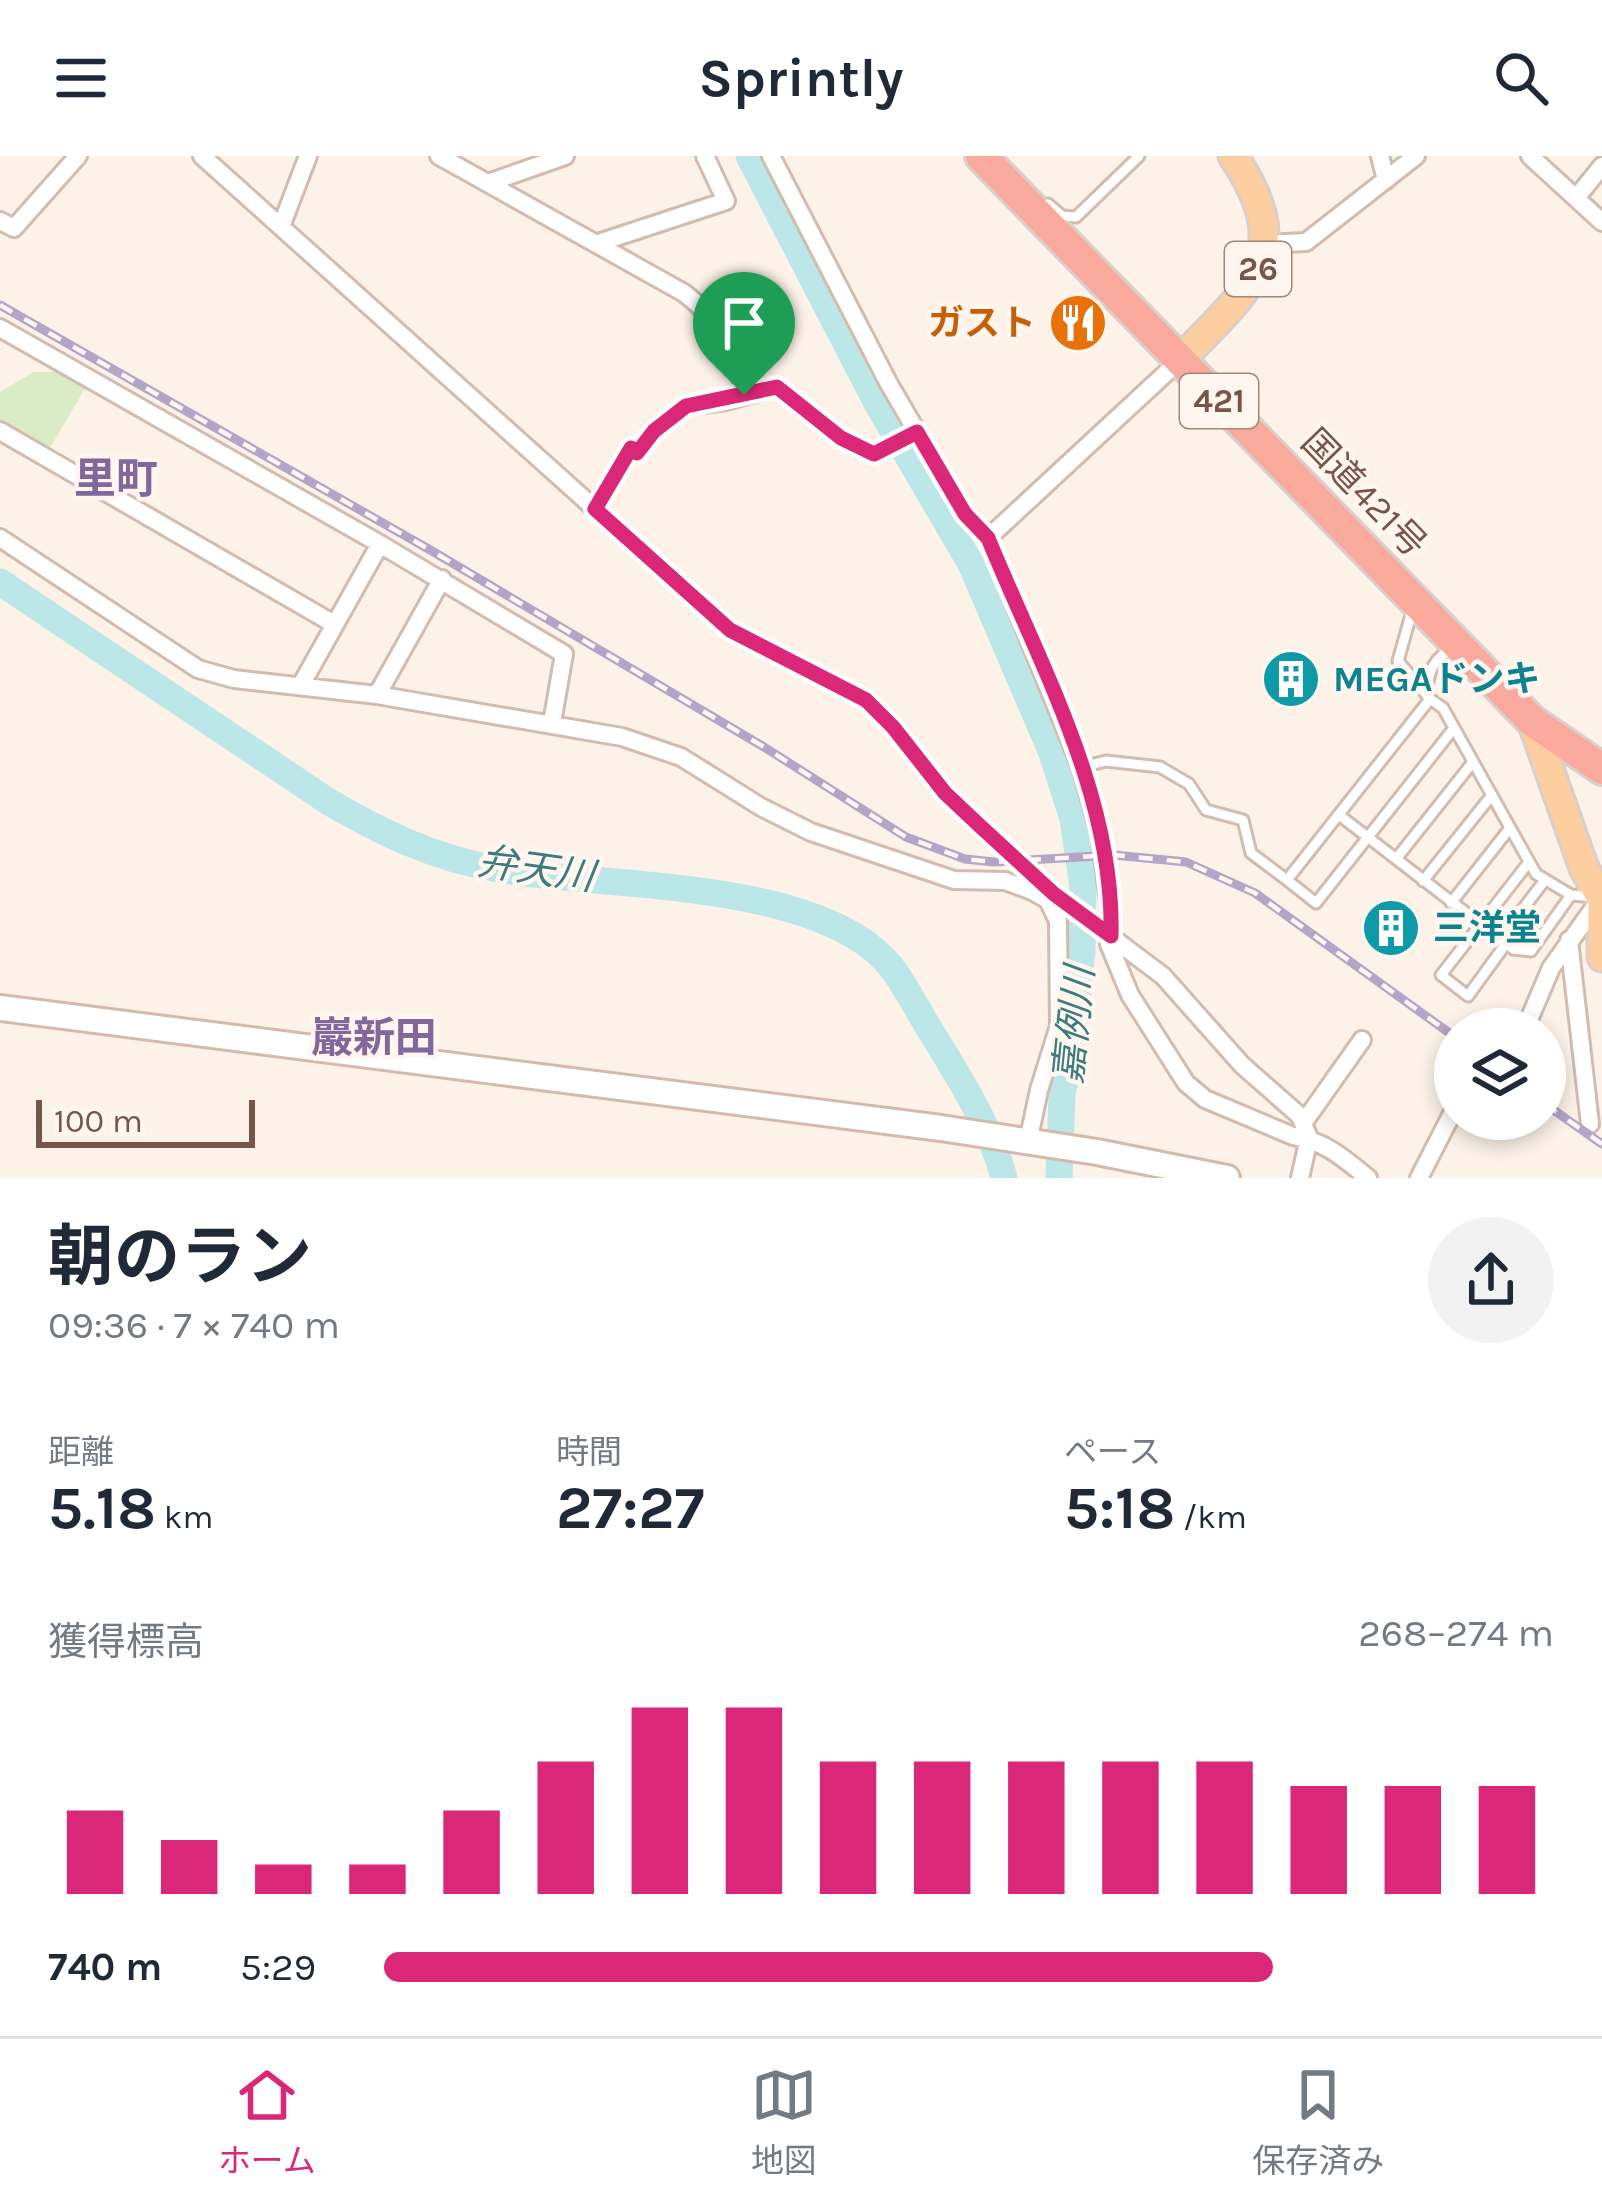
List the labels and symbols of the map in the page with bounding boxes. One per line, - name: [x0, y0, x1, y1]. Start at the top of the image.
- road number: 26: [1225, 242, 1291, 296]
- pin: [693, 272, 795, 395]
- restaurant icon: ガスト: [1047, 292, 1109, 354]
- place label: ガスト: [928, 302, 1036, 344]
- road number: 421: [1180, 374, 1258, 428]
- street label: 国道421号: [1293, 421, 1435, 565]
- district label: 里町: [74, 454, 158, 504]
- building icon: MEGAドンキ: [1260, 648, 1322, 710]
- place label: MEGAドンキ: [1333, 658, 1541, 700]
- water label: 弁天川: [475, 838, 601, 900]
- building icon: 三洋堂: [1360, 897, 1422, 959]
- place label: 三洋堂: [1433, 907, 1541, 949]
- water label: 嘉例川: [1045, 960, 1103, 1086]
- district label: 巖新田: [311, 1013, 437, 1063]
- scale bar: [36, 1094, 255, 1147]

